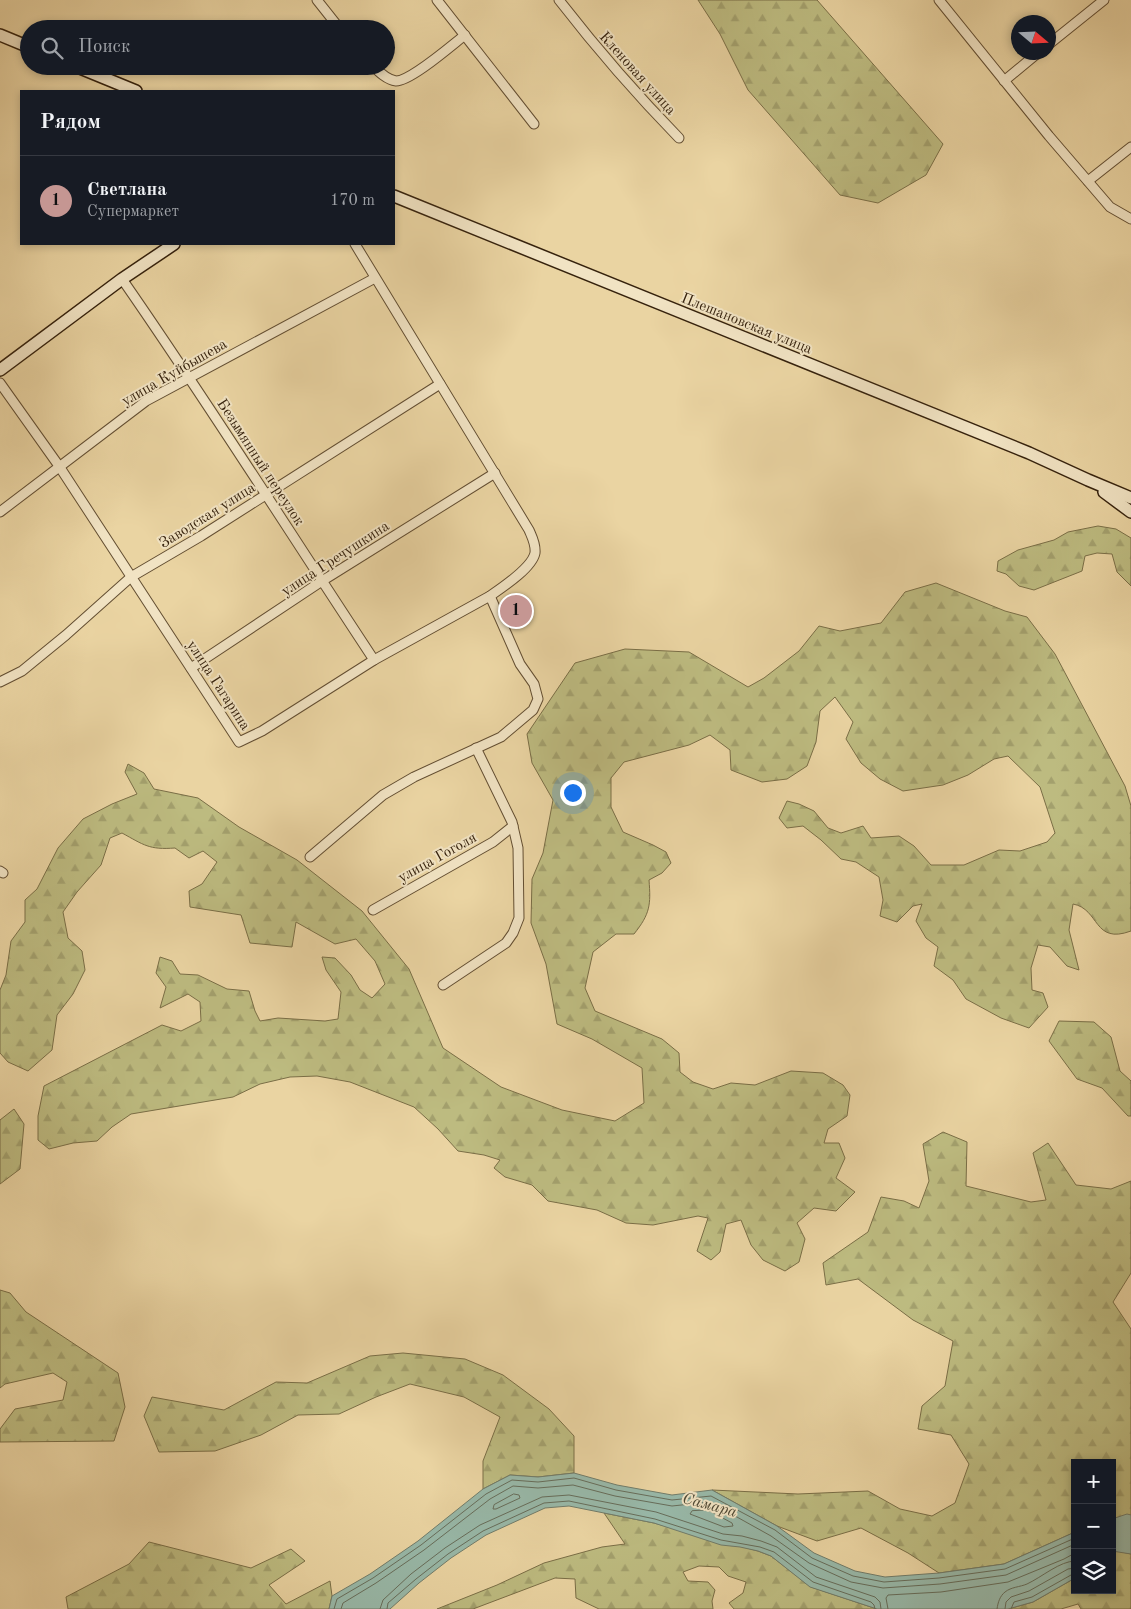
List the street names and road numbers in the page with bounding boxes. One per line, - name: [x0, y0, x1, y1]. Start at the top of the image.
- street label: Кленовая улица: [596, 30, 678, 119]
- street label: Плешановская улица: [679, 291, 815, 358]
- street label: улица Куйбышева: [119, 337, 231, 410]
- street label: Безымянный переулок: [213, 397, 306, 529]
- street label: Заводская улица: [157, 480, 259, 552]
- street label: улица Гречушкина: [279, 519, 393, 600]
- street label: улица Гагарина: [183, 638, 253, 734]
- street label: улица Гоголя: [396, 831, 480, 886]

